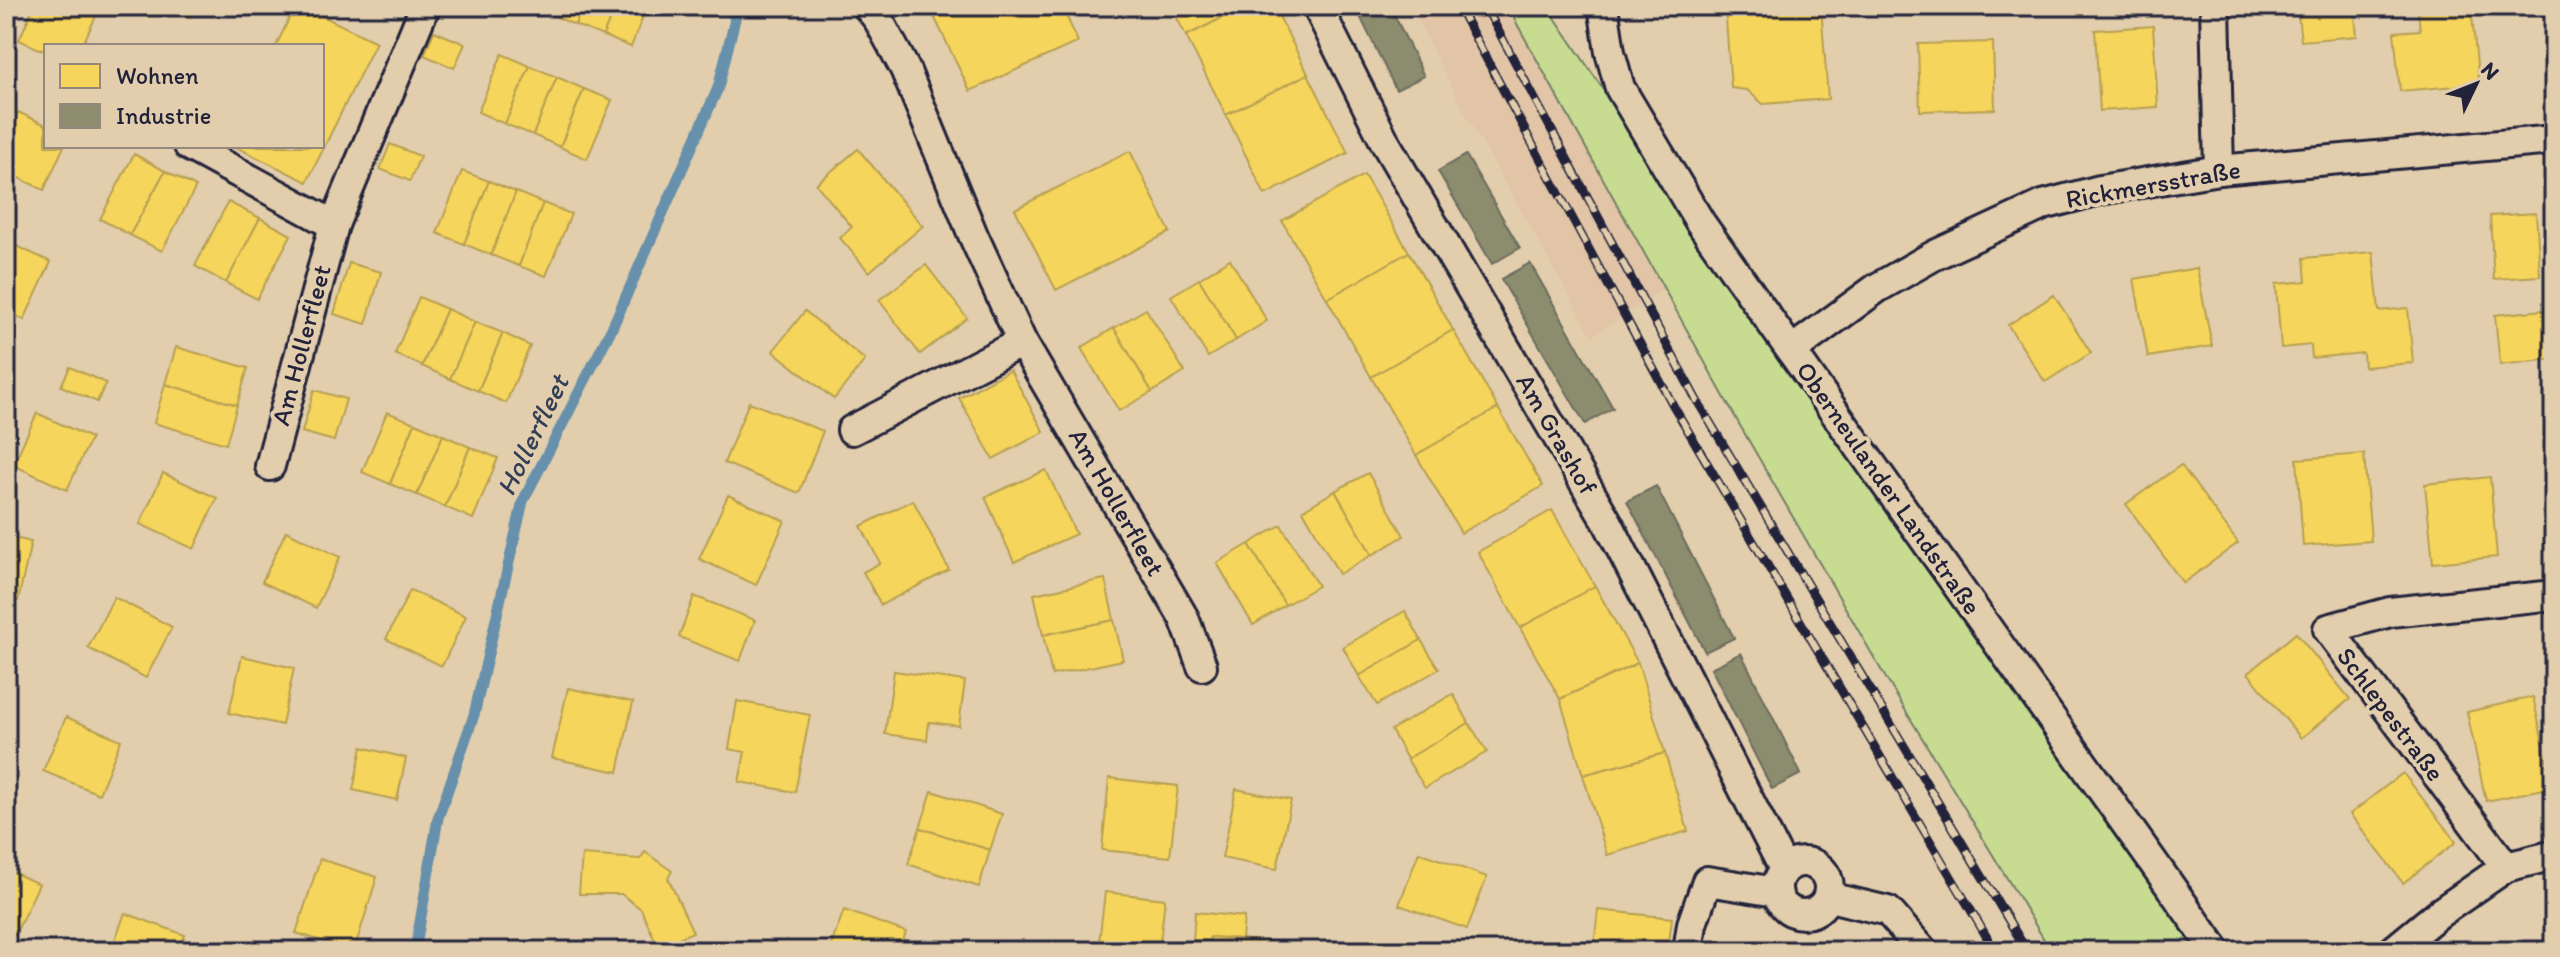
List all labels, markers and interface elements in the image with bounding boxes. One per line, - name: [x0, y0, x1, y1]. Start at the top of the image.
- legend: [44, 44, 324, 148]
- north arrow: [2436, 44, 2516, 124]
- text: N: [2475, 56, 2505, 85]
- text: Wohnen: [116, 61, 199, 90]
- text: Industrie: [116, 101, 211, 130]
- street label: Rickmersstraße: [2063, 153, 2243, 215]
- street label: Am Hollerfleet: [264, 261, 338, 429]
- street label: Oberneulander Landstraße: [1789, 355, 1989, 621]
- water label: Hollerfleet: [488, 367, 577, 501]
- street label: Am Grashof: [1510, 368, 1605, 500]
- street label: Am Hollerfleet: [1062, 423, 1172, 582]
- street label: Schlepestraße: [2330, 641, 2452, 787]

